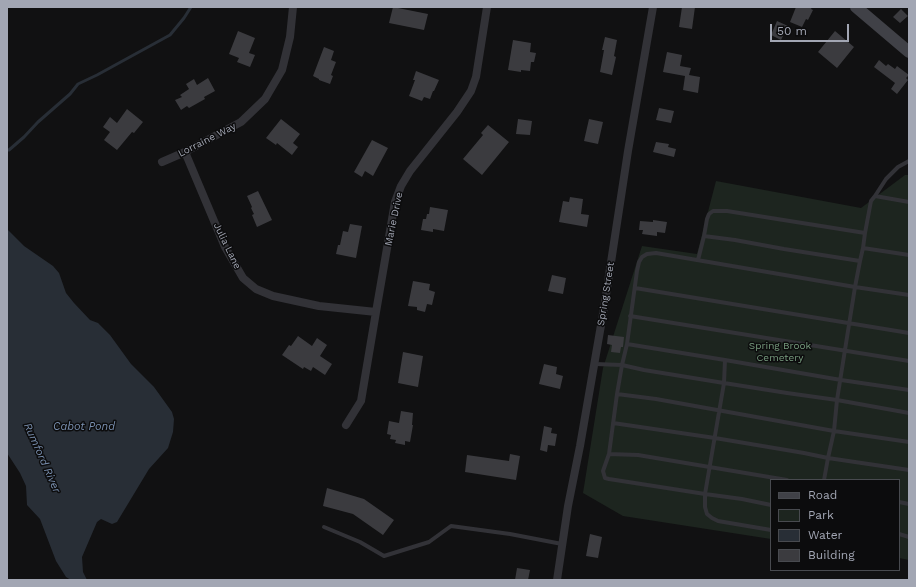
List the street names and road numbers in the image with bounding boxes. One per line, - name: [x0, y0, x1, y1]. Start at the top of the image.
- street label: Lorraine Way: [176, 120, 238, 160]
- street label: Marie Drive: [382, 191, 406, 247]
- street label: Julia Lane: [211, 221, 243, 271]
- street label: Spring Street: [595, 261, 617, 327]

